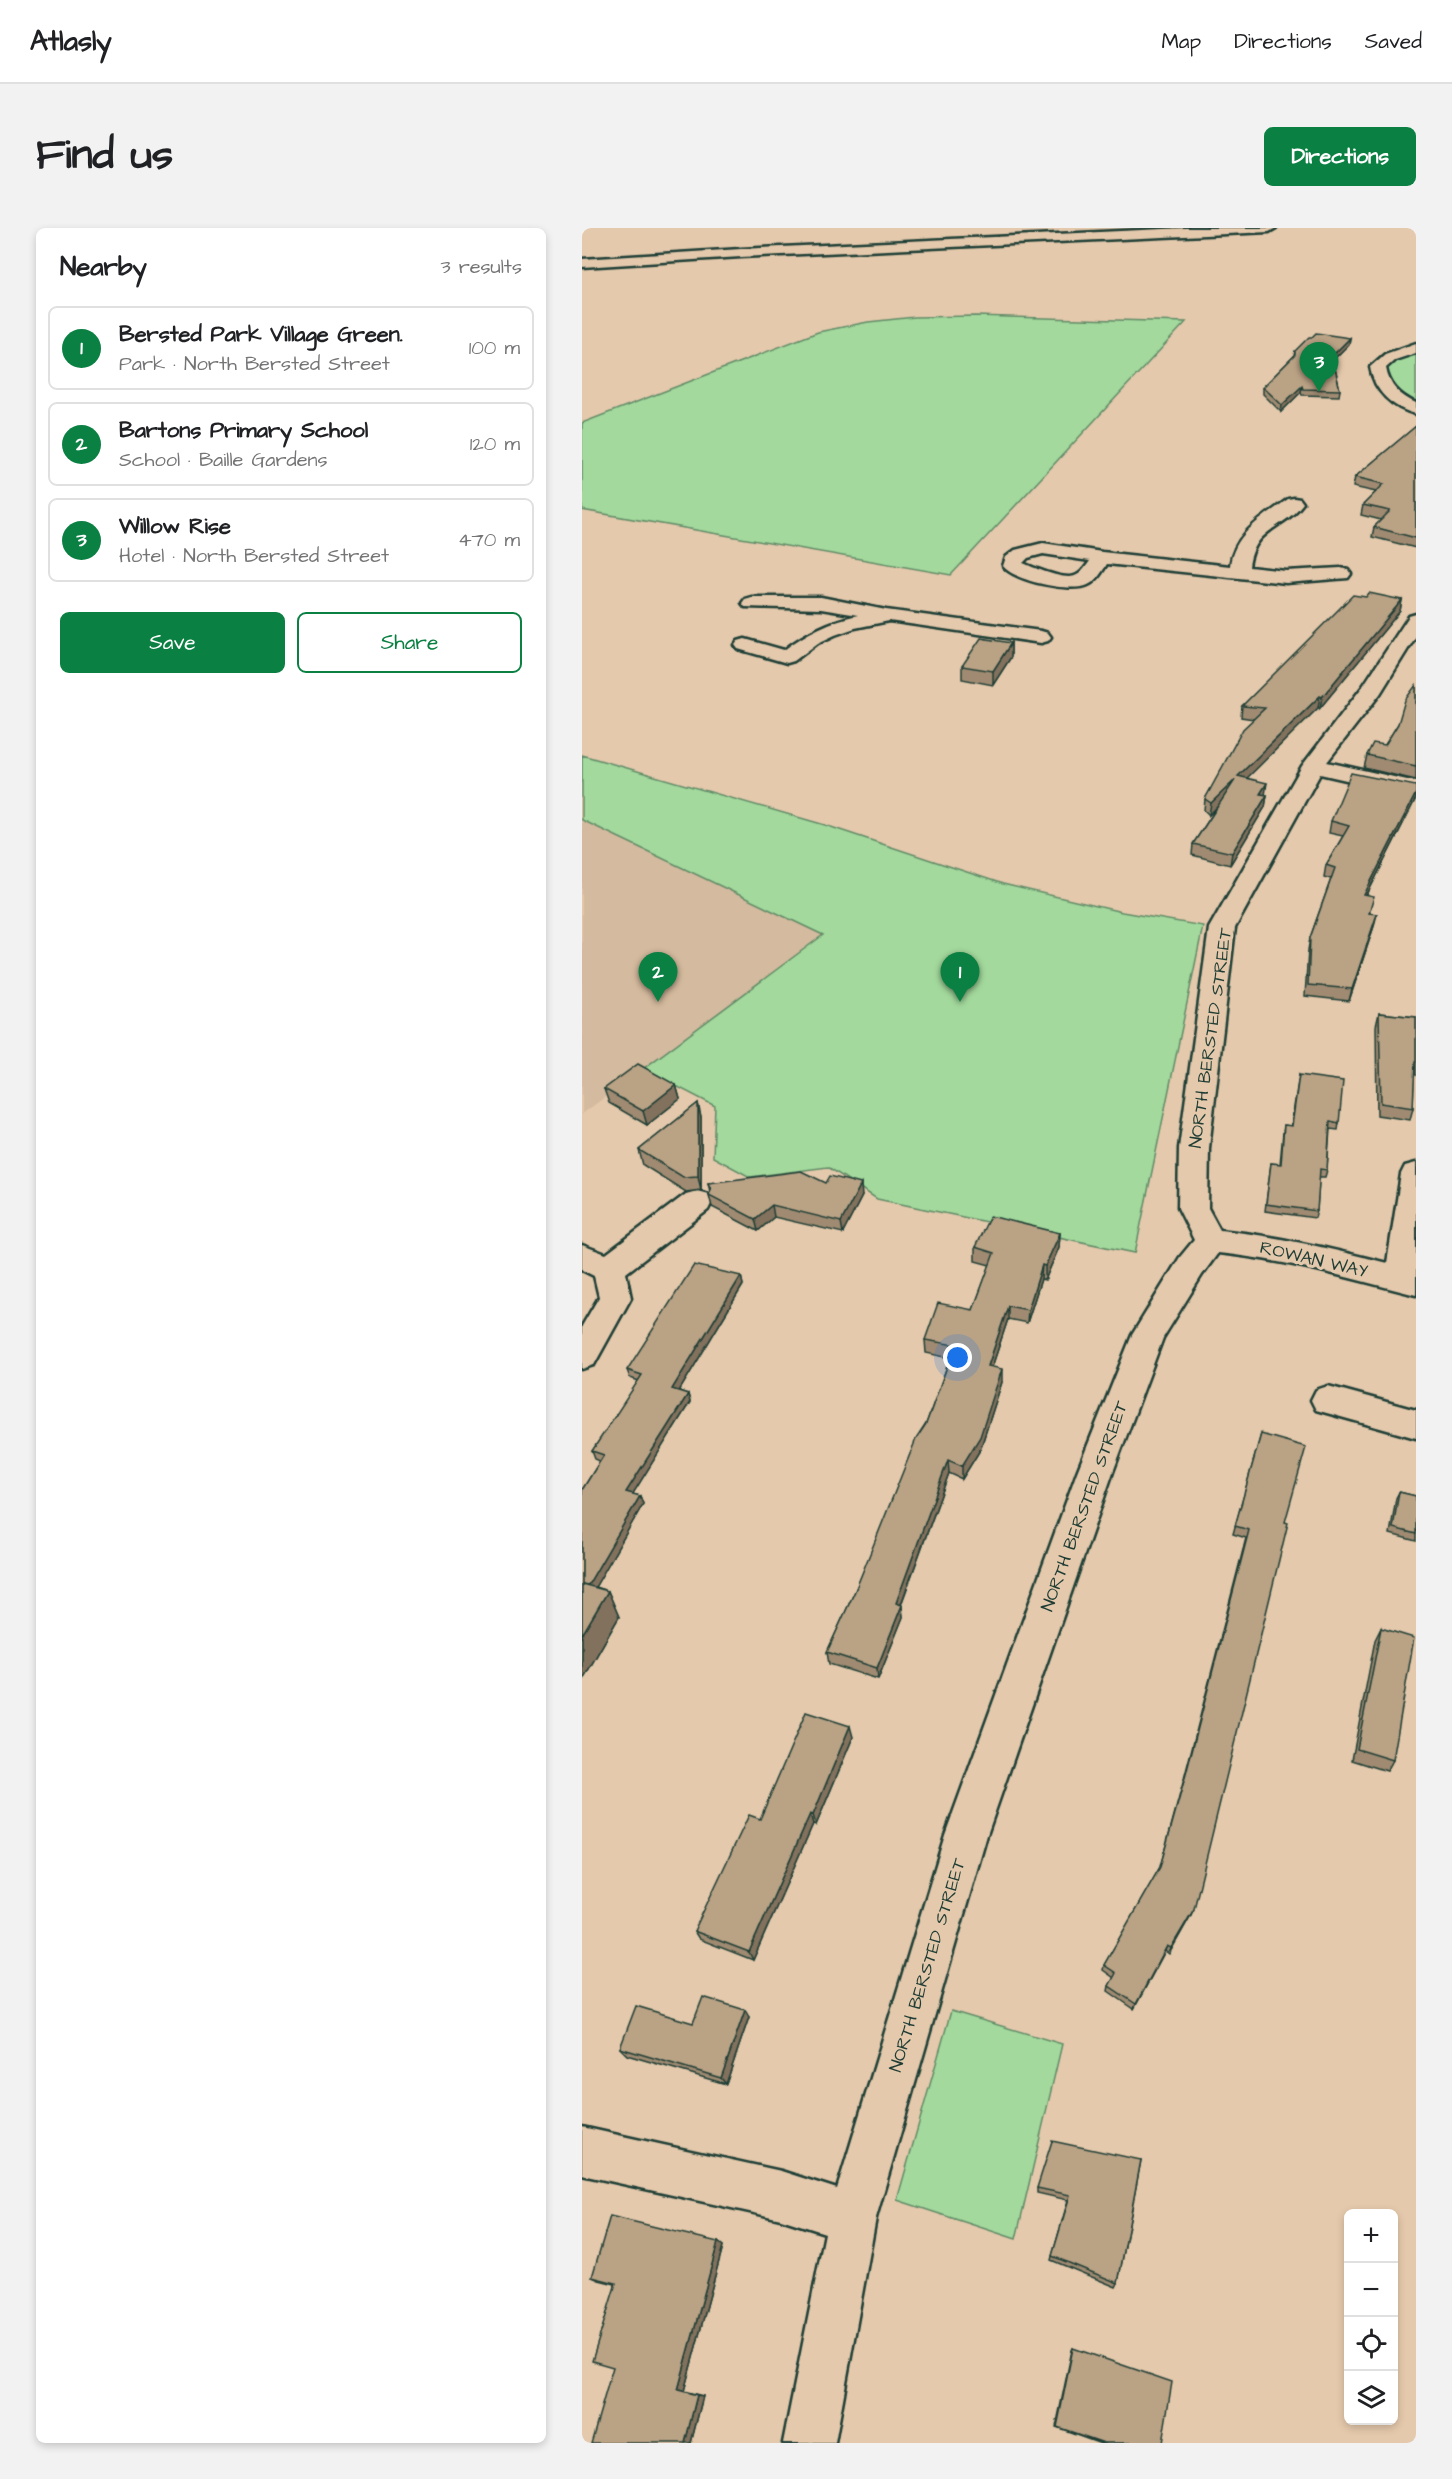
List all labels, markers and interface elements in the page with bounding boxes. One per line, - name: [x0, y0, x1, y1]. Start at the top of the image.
- text: Atlasly: [30, 22, 112, 61]
- text: Map: [1161, 27, 1201, 56]
- text: Directions: [1234, 27, 1332, 56]
- text: Saved: [1365, 27, 1422, 56]
- text: Find us: [36, 127, 173, 185]
- button: Directions: [1264, 127, 1416, 186]
- text: Nearby: [60, 249, 147, 285]
- text: 3 results: [440, 253, 522, 281]
- text: Bersted Park Village Green.: [119, 319, 403, 350]
- text: 1: [80, 334, 83, 362]
- text: 100 m: [469, 334, 520, 362]
- pin: 3: [1300, 342, 1338, 392]
- text: Park · North Bersted Street: [119, 350, 390, 378]
- text: Bartons Primary School: [119, 415, 368, 446]
- text: 2: [76, 430, 87, 458]
- text: 120 m: [470, 430, 520, 458]
- text: School · Baille Gardens: [119, 446, 328, 474]
- text: Willow Rise: [119, 511, 231, 542]
- text: 3: [76, 526, 87, 554]
- text: 470 m: [458, 526, 520, 554]
- text: Hotel · North Bersted Street: [119, 542, 389, 570]
- button: Save: [60, 612, 285, 673]
- button: Share: [297, 612, 522, 673]
- street label: NORTH BERSTED STREET: [1183, 926, 1238, 1150]
- pin: 2: [638, 952, 678, 1002]
- pin: 1: [940, 952, 980, 1002]
- street label: ROWAN WAY: [1258, 1235, 1371, 1284]
- your location: [943, 1343, 972, 1372]
- street label: NORTH BERSTED STREET: [1035, 1397, 1134, 1615]
- street label: NORTH BERSTED STREET: [883, 1854, 972, 2075]
- map controls: [1344, 2209, 1398, 2425]
- button: +: [1344, 2209, 1398, 2263]
- button: −: [1344, 2263, 1398, 2317]
- button: locate: [1344, 2317, 1398, 2371]
- button: layers: [1344, 2371, 1398, 2425]

